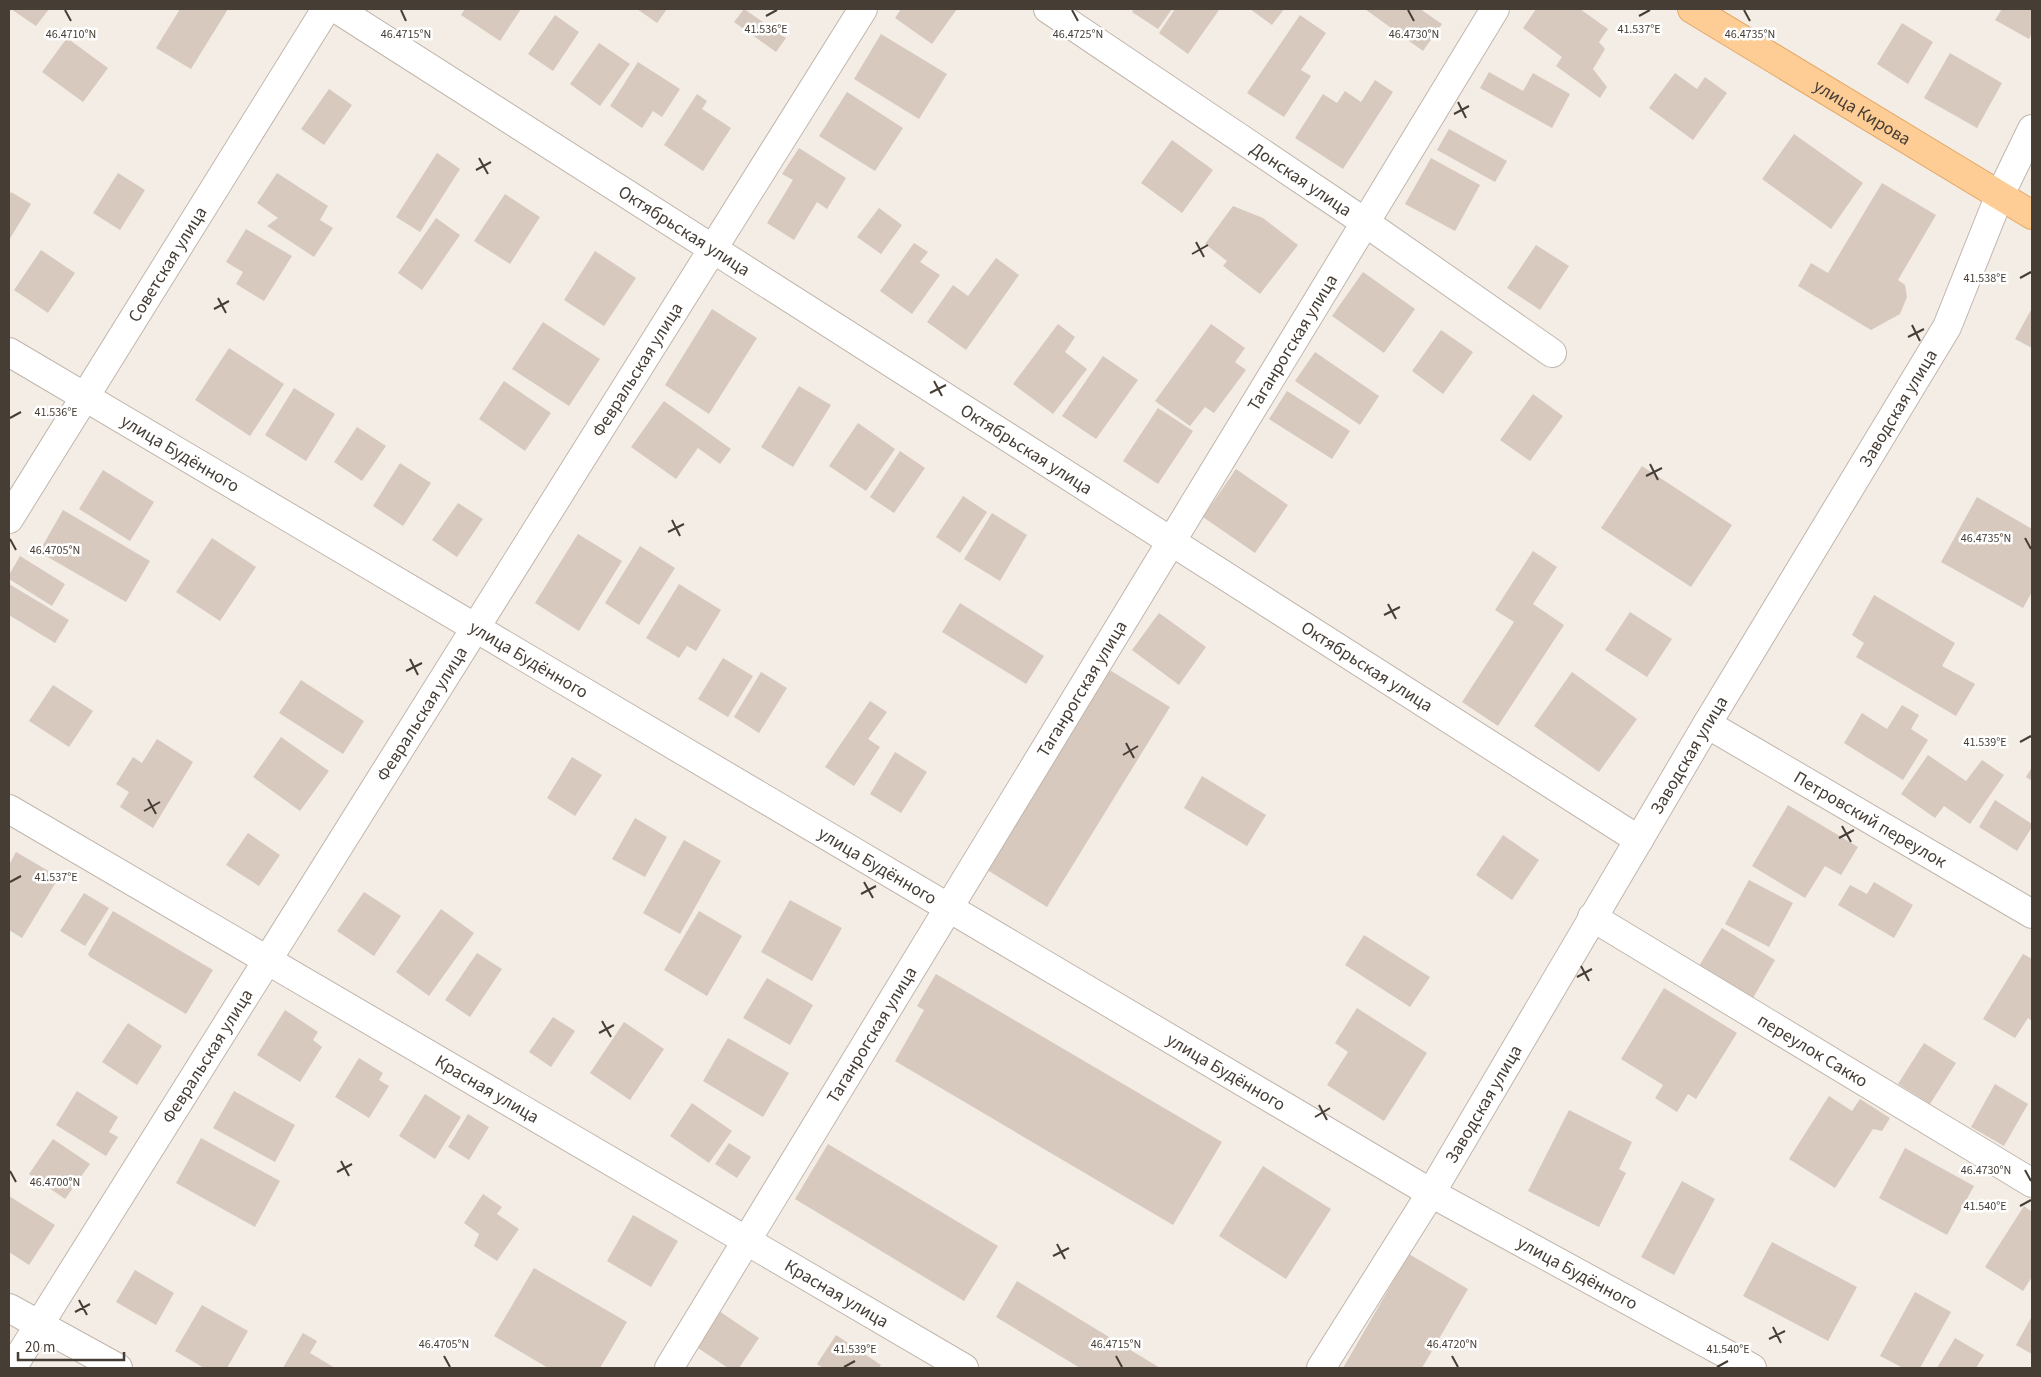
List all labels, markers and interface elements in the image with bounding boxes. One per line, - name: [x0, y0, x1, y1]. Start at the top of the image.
- text: 41.536°E: [744, 21, 788, 38]
- text: 41.537°E: [1617, 21, 1661, 38]
- text: 46.4710°N: [46, 26, 96, 43]
- text: 46.4715°N: [381, 26, 431, 43]
- text: 46.4725°N: [1053, 26, 1103, 43]
- text: 46.4730°N: [1389, 26, 1439, 43]
- text: 46.4735°N: [1725, 26, 1775, 43]
- street label: улица Кирова: [1809, 73, 1915, 151]
- street label: Донская улица: [1245, 136, 1357, 222]
- street label: Октябрьская улица: [613, 179, 755, 282]
- street label: Советская улица: [122, 201, 213, 327]
- street label: Таганрогская улица: [1241, 269, 1343, 416]
- text: 41.538°E: [1963, 270, 2007, 287]
- street label: Февральская улица: [586, 297, 689, 442]
- street label: Заводская улица: [1853, 344, 1943, 472]
- street label: Октябрьская улица: [956, 398, 1097, 501]
- text: 41.536°E: [34, 404, 78, 421]
- street label: улица Будённого: [116, 408, 244, 498]
- text: 46.4735°N: [1961, 530, 2011, 547]
- text: 46.4705°N: [30, 542, 80, 559]
- street label: улица Будённого: [465, 615, 593, 704]
- street label: Октябрьская улица: [1296, 615, 1438, 718]
- street label: Таганрогская улица: [1031, 616, 1133, 762]
- street label: Февральская улица: [370, 642, 473, 786]
- street label: Заводская улица: [1644, 691, 1734, 819]
- text: 41.539°E: [1963, 734, 2007, 751]
- street label: Петровский переулок: [1789, 765, 1951, 874]
- street label: улица Будённого: [813, 821, 942, 911]
- text: 41.537°E: [34, 869, 78, 886]
- street label: Таганрогская улица: [820, 962, 923, 1108]
- street label: Февральская улица: [156, 984, 259, 1128]
- street label: переулок Сакко: [1753, 1008, 1873, 1093]
- street label: улица Будённого: [1162, 1027, 1290, 1117]
- street label: Заводская улица: [1439, 1040, 1528, 1168]
- street label: Красная улица: [430, 1049, 544, 1129]
- text: 46.4730°N: [1961, 1162, 2011, 1179]
- text: 46.4700°N: [30, 1174, 80, 1191]
- text: 41.540°E: [1963, 1198, 2007, 1215]
- street label: улица Будённого: [1513, 1230, 1642, 1316]
- street label: Красная улица: [780, 1253, 893, 1334]
- scale bar: [18, 1330, 124, 1362]
- text: 46.4705°N: [419, 1336, 469, 1353]
- text: 46.4715°N: [1091, 1336, 1141, 1353]
- text: 46.4720°N: [1427, 1336, 1477, 1353]
- text: 20 m: [25, 1337, 55, 1358]
- text: 41.539°E: [833, 1341, 877, 1358]
- text: 41.540°E: [1706, 1341, 1750, 1358]

